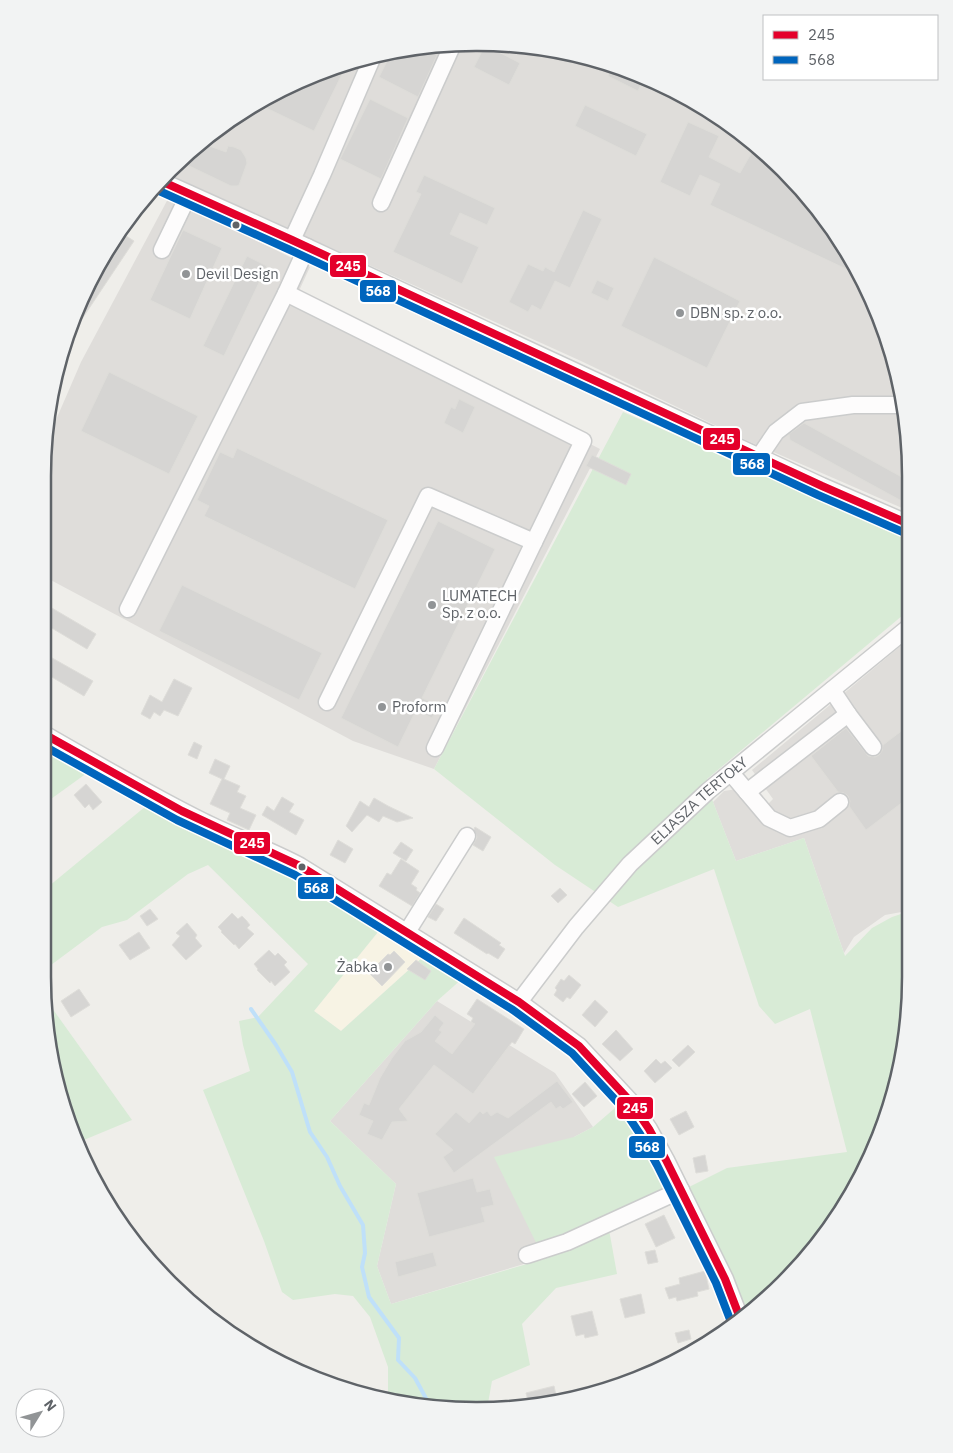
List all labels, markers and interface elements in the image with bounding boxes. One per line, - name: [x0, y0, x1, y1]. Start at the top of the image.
- legend: [763, 15, 938, 80]
- text: 245: [808, 25, 835, 44]
- text: 568: [808, 50, 835, 69]
- unlabelled marker: [231, 220, 241, 230]
- line badge: 245: [329, 254, 367, 278]
- text: 245: [335, 257, 361, 275]
- place label: Devil Design: [196, 264, 279, 283]
- marker: Devil Design: [180, 268, 192, 280]
- line badge: 568: [359, 279, 397, 303]
- text: 568: [365, 282, 391, 300]
- place label: DBN sp. z o.o.: [690, 303, 782, 322]
- marker: DBN sp. z o.o.: [674, 307, 686, 319]
- line badge: 245: [702, 427, 741, 451]
- text: 245: [709, 430, 735, 448]
- line badge: 568: [732, 452, 771, 476]
- text: 568: [739, 455, 765, 473]
- place label: LUMATECH Sp. z o.o.: [442, 586, 517, 622]
- marker: LUMATECH Sp. z o.o.: [426, 599, 438, 611]
- place label: Proform: [392, 697, 446, 716]
- marker: Proform: [376, 701, 388, 713]
- street label: ELIASZA TERTOŁY: [647, 752, 751, 849]
- line badge: 245: [233, 831, 271, 855]
- text: 245: [239, 834, 265, 852]
- unlabelled marker: [297, 862, 307, 872]
- line badge: 568: [297, 876, 335, 900]
- text: 568: [303, 879, 329, 897]
- place label: Żabka: [337, 957, 378, 976]
- marker: Żabka: [382, 961, 394, 973]
- line badge: 245: [616, 1096, 654, 1120]
- text: 245: [622, 1099, 648, 1117]
- line badge: 568: [628, 1135, 666, 1159]
- text: 568: [634, 1138, 660, 1156]
- north arrow: [15, 1388, 65, 1438]
- text: N: [40, 1396, 61, 1415]

